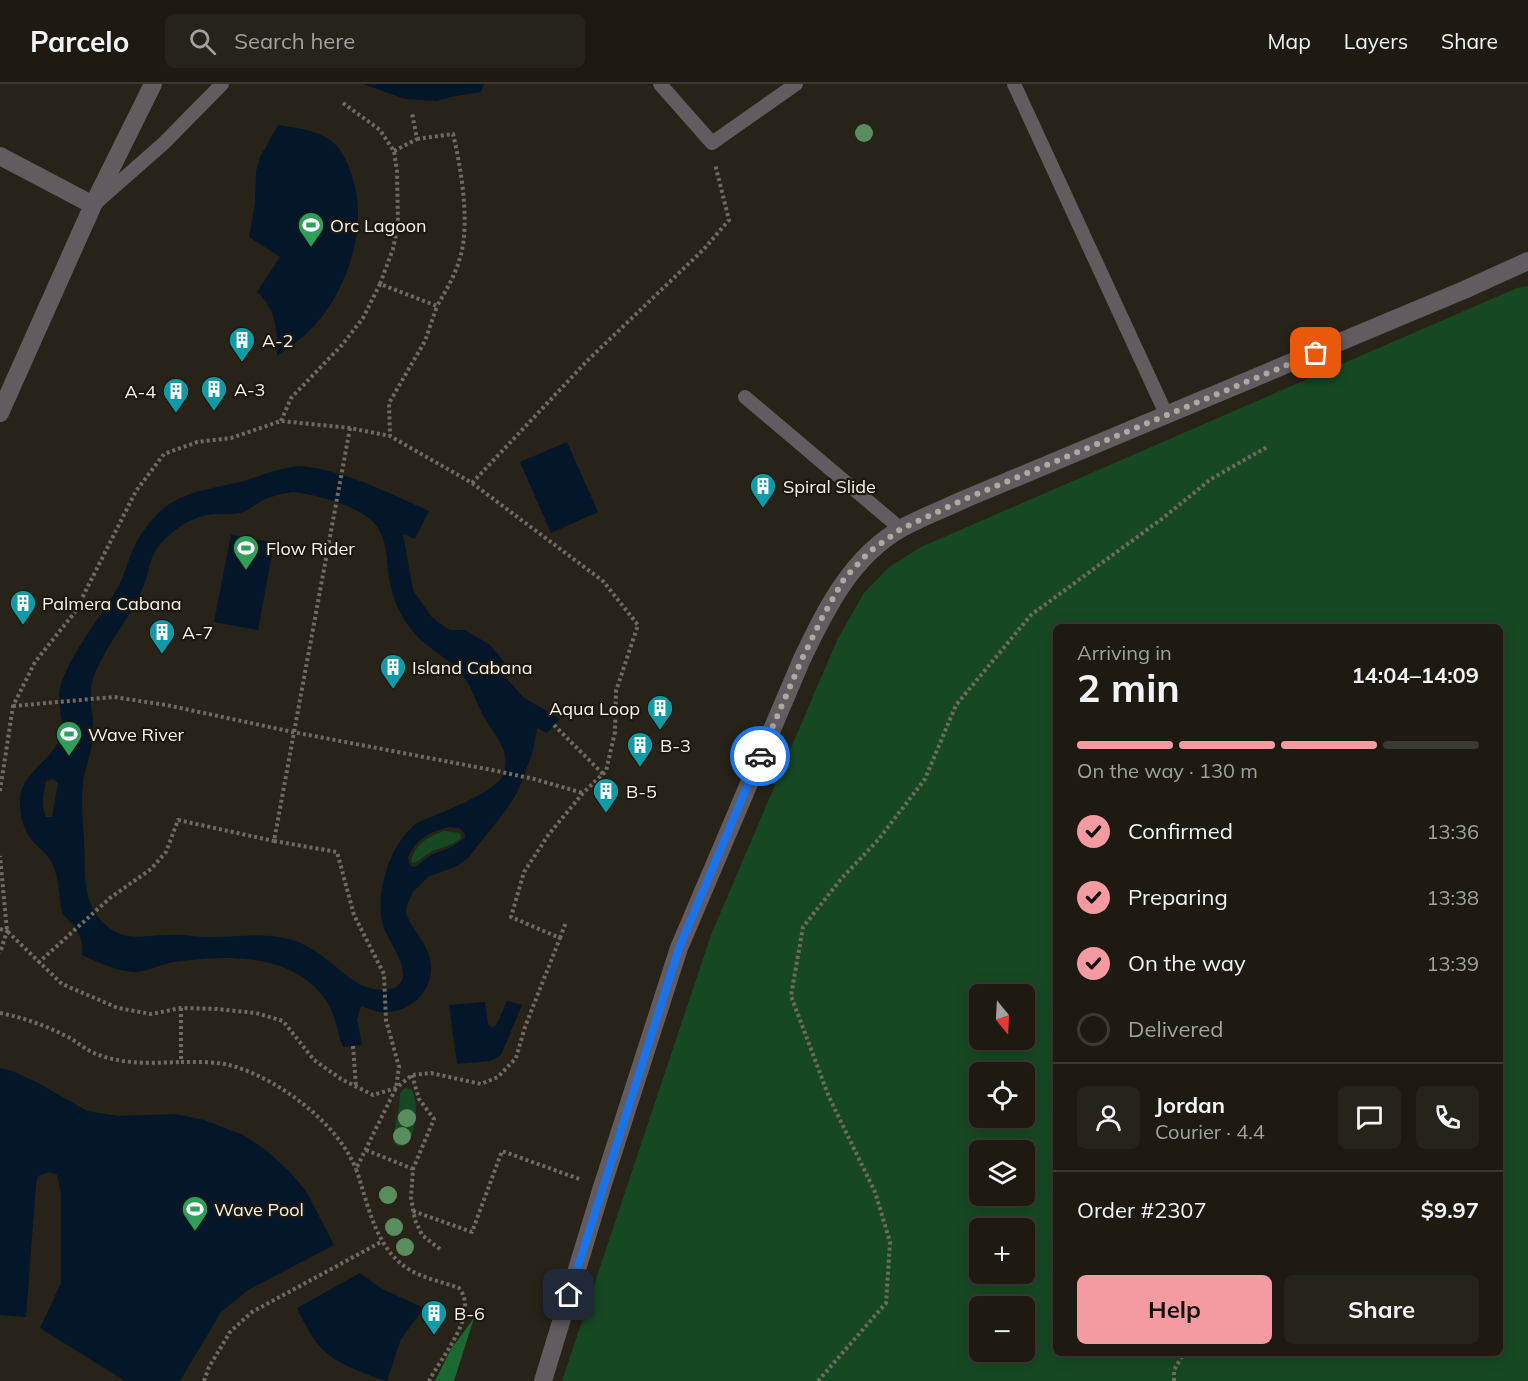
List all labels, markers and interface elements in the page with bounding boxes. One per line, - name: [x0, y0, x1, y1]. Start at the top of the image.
- search box: [165, 14, 585, 68]
- text: Parcelo: [30, 24, 129, 59]
- icon: search: [186, 25, 219, 58]
- text: Search here: [234, 27, 355, 55]
- text: Map: [1268, 28, 1311, 54]
- text: Layers: [1344, 28, 1408, 54]
- text: Share: [1441, 28, 1498, 54]
- sports icon: Orc Lagoon: [296, 210, 326, 248]
- place label: Orc Lagoon: [330, 214, 427, 237]
- building icon: A-2: [227, 325, 257, 363]
- pin: [1290, 327, 1341, 378]
- place label: A-2: [262, 329, 293, 352]
- icon: bag: [1299, 336, 1332, 369]
- building icon: A-3: [199, 374, 229, 412]
- building icon: A-4: [161, 376, 191, 414]
- place label: A-3: [234, 378, 265, 401]
- place label: A-4: [125, 380, 156, 403]
- building icon: Spiral Slide: [748, 471, 778, 509]
- place label: Spiral Slide: [783, 475, 876, 498]
- sports icon: Flow Rider: [231, 533, 261, 571]
- place label: Flow Rider: [266, 537, 355, 560]
- building icon: Palmera Cabana: [8, 588, 38, 626]
- place label: Palmera Cabana: [42, 592, 182, 615]
- building icon: A-7: [147, 617, 177, 655]
- place label: A-7: [182, 621, 213, 644]
- text: Arriving in: [1077, 640, 1172, 665]
- building icon: Island Cabana: [378, 652, 408, 690]
- place label: Island Cabana: [412, 656, 532, 679]
- text: 14:04–14:09: [1351, 661, 1479, 689]
- text: 2 min: [1077, 663, 1180, 712]
- building icon: Aqua Loop: [645, 693, 675, 731]
- place label: Aqua Loop: [549, 697, 640, 720]
- sports icon: Wave River: [54, 719, 84, 757]
- place label: Wave River: [88, 723, 185, 746]
- courier: [730, 726, 790, 786]
- building icon: B-3: [625, 730, 655, 768]
- place label: B-3: [660, 734, 691, 757]
- icon: car: [744, 740, 777, 773]
- text: On the way · 130 m: [1077, 758, 1258, 783]
- building icon: B-5: [591, 776, 621, 814]
- place label: B-5: [626, 780, 657, 803]
- icon: check: [1077, 815, 1110, 848]
- text: Confirmed: [1128, 817, 1233, 845]
- text: 13:36: [1426, 819, 1479, 844]
- icon: check: [1077, 881, 1110, 914]
- text: Preparing: [1128, 883, 1228, 911]
- text: 13:38: [1426, 885, 1479, 910]
- icon: check: [1077, 947, 1110, 980]
- text: On the way: [1128, 949, 1246, 977]
- text: 13:39: [1426, 951, 1479, 976]
- north arrow: [969, 984, 1035, 1050]
- map controls: [969, 984, 1035, 1362]
- text: Delivered: [1128, 1015, 1223, 1043]
- button: locate: [969, 1062, 1035, 1128]
- button: person: [1077, 1086, 1140, 1149]
- button: chat: [1338, 1086, 1401, 1149]
- button: phone: [1416, 1086, 1479, 1149]
- text: Jordan: [1155, 1091, 1225, 1119]
- text: Courier · 4.4: [1155, 1119, 1265, 1144]
- button: layers: [969, 1140, 1035, 1206]
- sports icon: Wave Pool: [180, 1194, 210, 1232]
- text: Order #2307: [1077, 1196, 1207, 1224]
- text: $9.97: [1421, 1196, 1479, 1224]
- place label: Wave Pool: [214, 1198, 304, 1221]
- button: +: [969, 1218, 1035, 1284]
- pin: [543, 1269, 594, 1320]
- button: Help: [1077, 1275, 1272, 1344]
- button: Share: [1284, 1275, 1479, 1344]
- icon: home: [552, 1278, 585, 1311]
- button: −: [969, 1296, 1035, 1362]
- building icon: B-6: [419, 1298, 449, 1336]
- place label: B-6: [454, 1302, 485, 1325]

